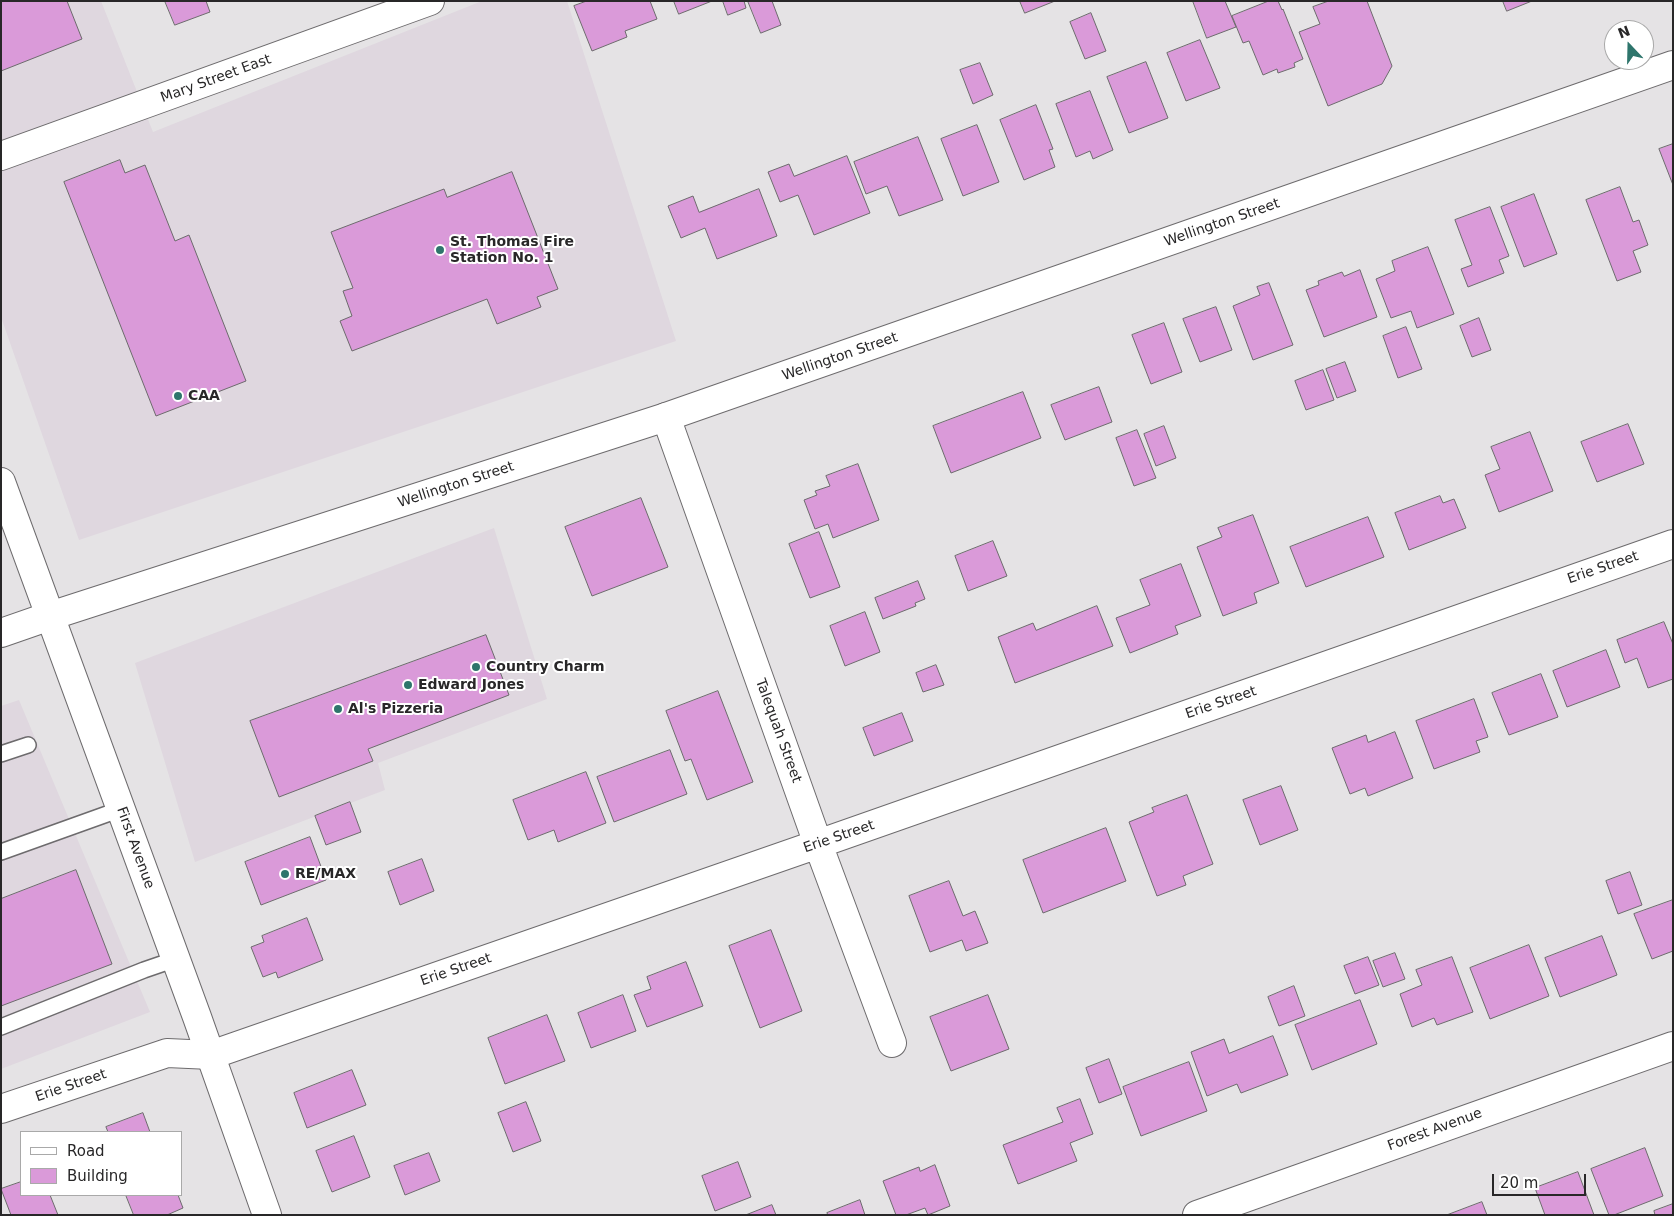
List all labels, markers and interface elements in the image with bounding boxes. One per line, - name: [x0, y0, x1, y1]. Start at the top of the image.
- north arrow: [1604, 20, 1654, 70]
- text: N: [1616, 22, 1632, 41]
- street label: Mary Street East: [158, 51, 274, 107]
- street label: Wellington Street: [1162, 195, 1282, 251]
- place label: St. Thomas Fire Station No. 1: [450, 234, 574, 266]
- marker: St. Thomas Fire Station No. 1: [434, 244, 446, 256]
- street label: Wellington Street: [780, 329, 900, 385]
- place label: CAA: [188, 388, 220, 404]
- marker: CAA: [172, 390, 184, 402]
- street label: Wellington Street: [396, 458, 516, 512]
- street label: Erie Street: [1565, 548, 1641, 588]
- place label: Country Charm: [486, 659, 605, 675]
- marker: Country Charm: [470, 661, 482, 673]
- place label: Edward Jones: [418, 677, 524, 693]
- street label: Talequah Street: [751, 677, 805, 785]
- marker: Edward Jones: [402, 679, 414, 691]
- street label: Erie Street: [1183, 683, 1259, 723]
- place label: Al's Pizzeria: [348, 701, 443, 717]
- marker: Al's Pizzeria: [332, 703, 344, 715]
- street label: First Avenue: [112, 805, 158, 891]
- street label: Erie Street: [801, 817, 877, 857]
- place label: RE/MAX: [295, 866, 356, 882]
- marker: RE/MAX: [279, 868, 291, 880]
- street label: Erie Street: [418, 950, 494, 990]
- street label: Erie Street: [33, 1066, 109, 1106]
- street label: Forest Avenue: [1385, 1105, 1485, 1155]
- legend: [20, 1131, 182, 1196]
- text: Road: [67, 1142, 105, 1160]
- scale bar: [1494, 1164, 1588, 1196]
- text: Building: [67, 1167, 128, 1185]
- text: 20 m: [1500, 1174, 1538, 1192]

